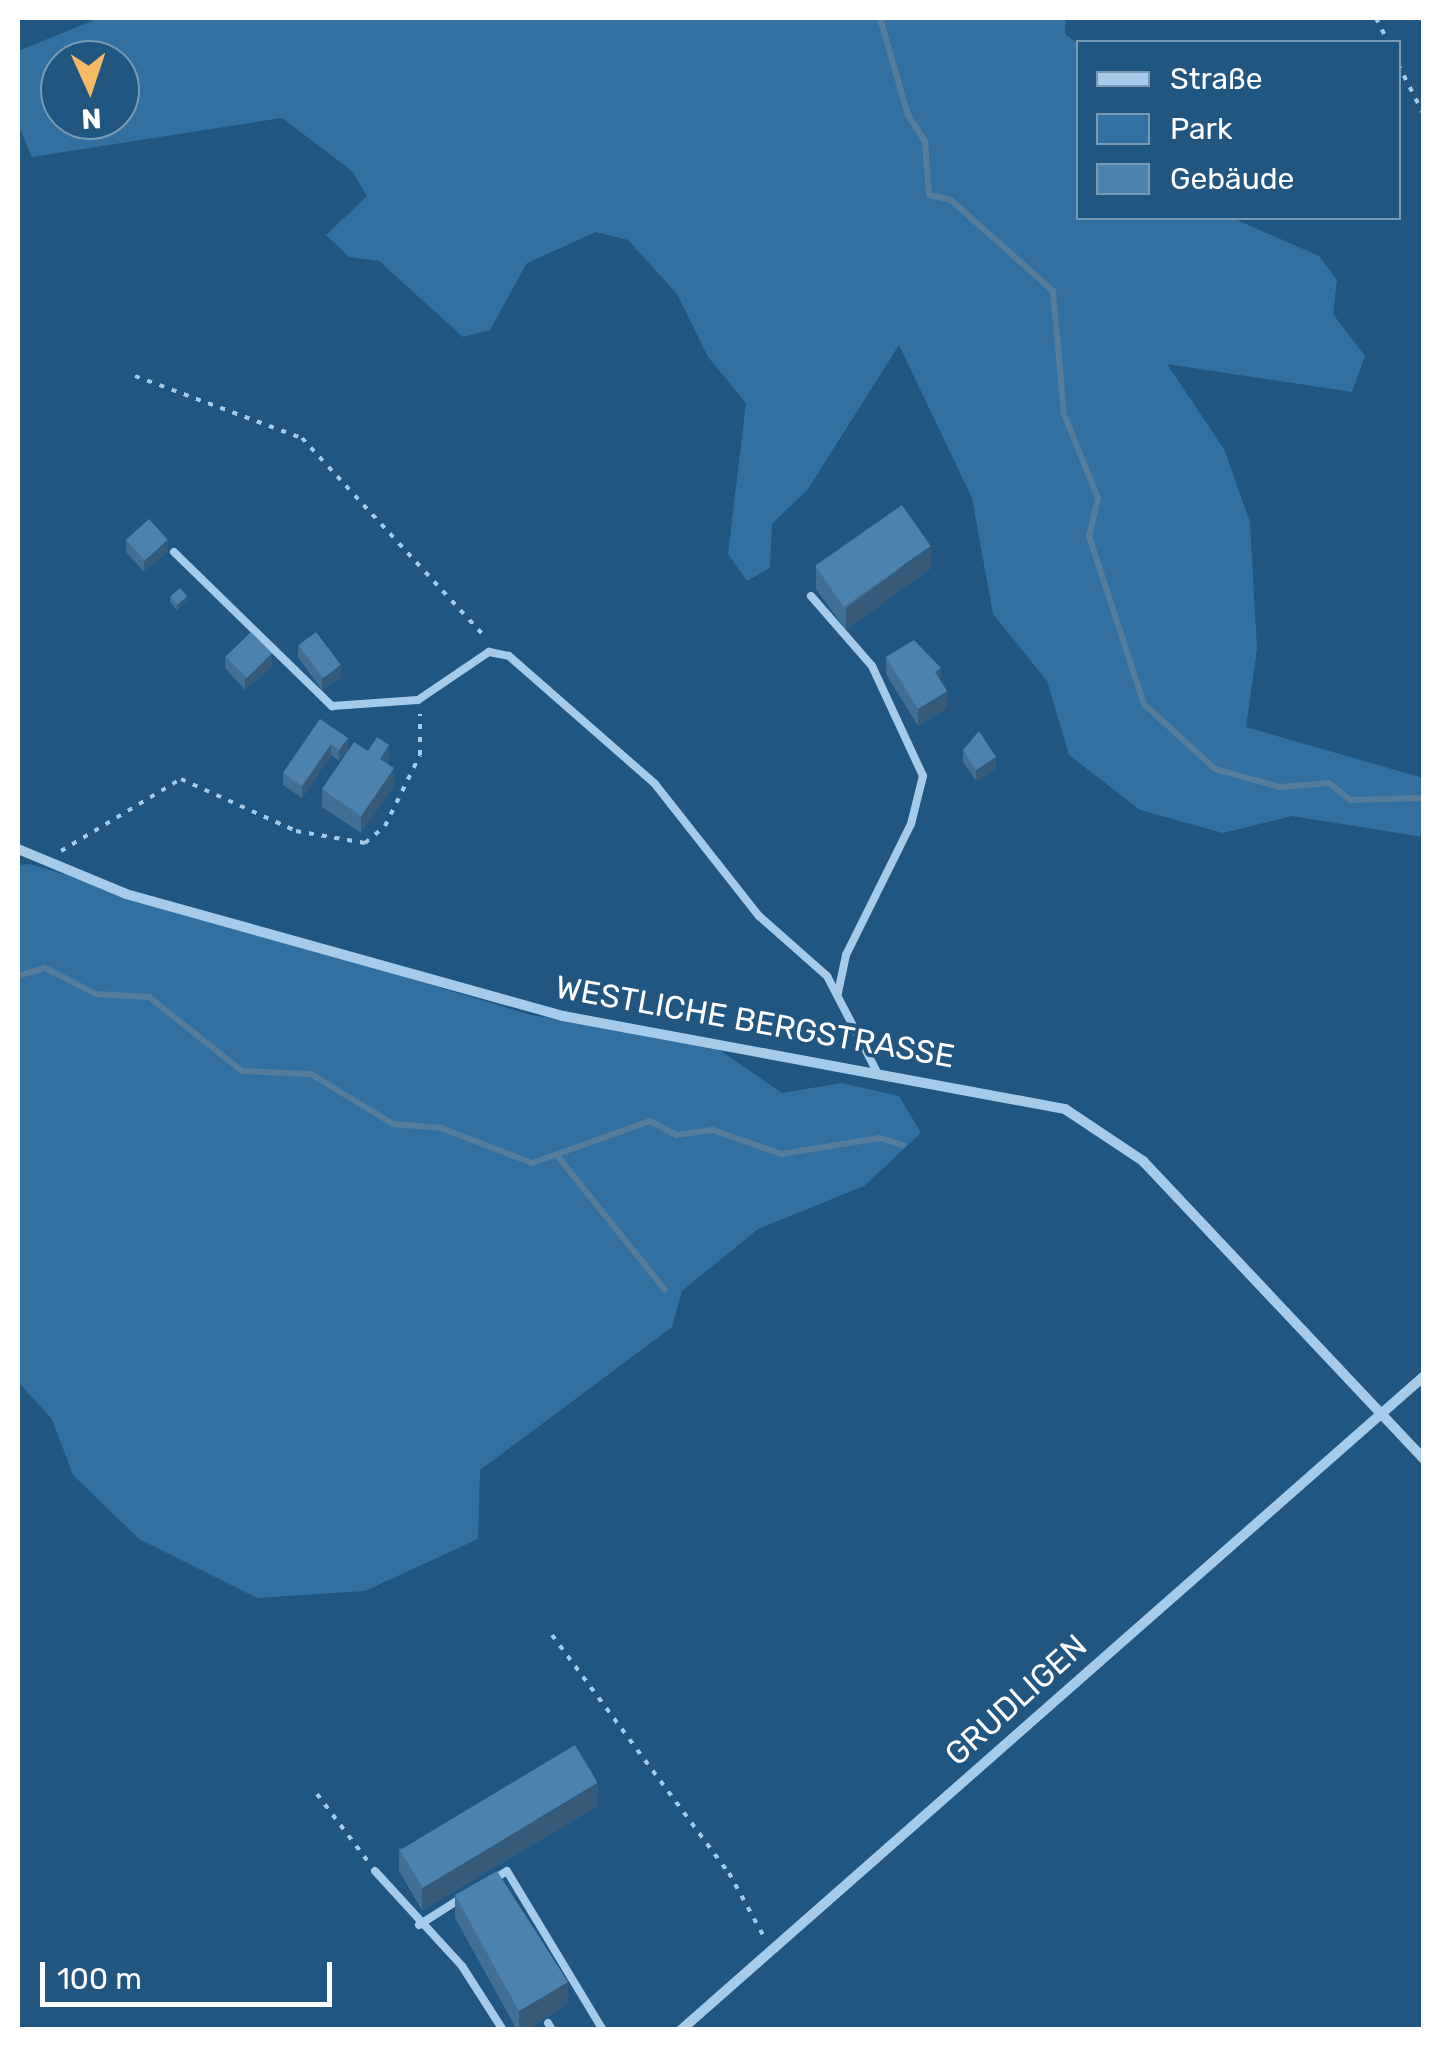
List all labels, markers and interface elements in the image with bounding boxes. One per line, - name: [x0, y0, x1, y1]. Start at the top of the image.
- north arrow: [40, 40, 140, 140]
- legend: [1076, 40, 1401, 220]
- text: Straße: [1170, 61, 1263, 97]
- text: N: [81, 101, 102, 135]
- text: Park: [1170, 111, 1232, 147]
- text: Gebäude: [1170, 161, 1294, 197]
- street label: WESTLICHE BERGSTRASSE: [553, 968, 957, 1076]
- street label: GRUDLIGEN: [937, 1626, 1095, 1774]
- scale bar: [45, 1942, 338, 2004]
- text: 100 m: [57, 1961, 142, 1997]

